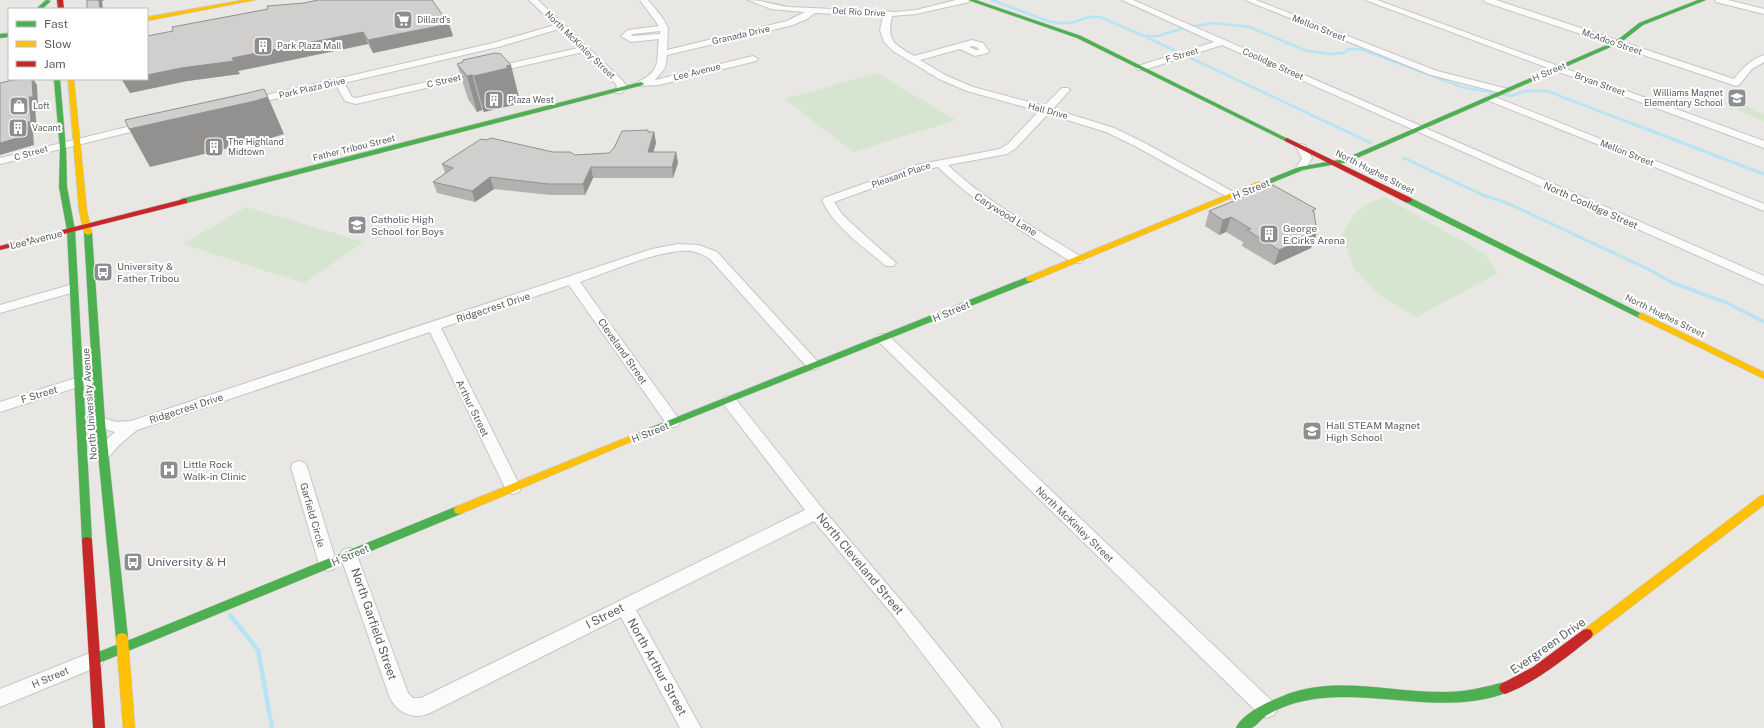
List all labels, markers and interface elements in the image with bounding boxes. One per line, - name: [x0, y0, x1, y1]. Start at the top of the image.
- street label: Del Rio Drive: [832, 5, 886, 18]
- legend: [8, 8, 148, 80]
- street label: North McKinley Street: [543, 8, 618, 81]
- supermarket icon: Dillard's: [392, 9, 414, 31]
- street label: Mellon Street: [1291, 12, 1348, 43]
- place label: Dillard's: [417, 14, 451, 25]
- text: Fast: [44, 17, 69, 31]
- street label: Granada Drive: [711, 23, 771, 47]
- street label: McAdoo Street: [1581, 26, 1644, 57]
- building icon: Park Plaza Mall: [252, 35, 274, 57]
- text: Slow: [44, 37, 72, 51]
- place label: Park Plaza Mall: [277, 40, 342, 51]
- street label: F Street: [1164, 44, 1200, 65]
- street label: Coolidge Street: [1241, 45, 1306, 82]
- text: Jam: [44, 57, 66, 71]
- street label: H Street: [1530, 59, 1568, 84]
- street label: Lee Avenue: [672, 60, 722, 83]
- street label: Bryan Street: [1573, 69, 1627, 98]
- street label: C Street: [426, 71, 463, 90]
- street label: Park Plaza Drive: [278, 75, 346, 101]
- place label: Williams Magnet Elementary School: [1644, 87, 1723, 108]
- school or university icon: Williams Magnet Elementary School: [1726, 87, 1748, 109]
- building icon: Plaza West: [483, 89, 505, 111]
- place label: Plaza West: [508, 94, 554, 105]
- shop icon: Loft: [8, 95, 30, 117]
- place label: Loft: [33, 100, 50, 111]
- street label: Hall Drive: [1027, 100, 1069, 121]
- building icon: Vacant: [7, 117, 29, 139]
- place label: Vacant: [32, 122, 61, 133]
- street label: Father Tribou Street: [312, 132, 397, 163]
- building icon: The Highland Midtown: [203, 136, 225, 158]
- place label: The Highland Midtown: [228, 136, 284, 157]
- street label: Mellon Street: [1599, 137, 1656, 168]
- street label: C Street: [13, 142, 50, 163]
- street label: North Hughes Street: [1334, 147, 1417, 196]
- street label: Pleasant Place: [870, 159, 932, 190]
- street label: H Street: [1231, 176, 1272, 202]
- street label: North Coolidge Street: [1542, 179, 1640, 231]
- street label: Carywood Lane: [972, 190, 1040, 238]
- place label: Catholic High School for Boys: [371, 213, 444, 237]
- school or university icon: Catholic High School for Boys: [346, 214, 368, 236]
- place label: George E.Cirks Arena: [1283, 222, 1345, 246]
- building icon: George E.Cirks Arena: [1258, 223, 1280, 245]
- street label: Lee Avenue: [9, 227, 64, 251]
- place label: University & Father Tribou: [117, 260, 179, 284]
- bus stop icon: University & Father Tribou: [92, 261, 114, 283]
- street label: Ridgecrest Drive: [455, 289, 532, 325]
- street label: North Hughes Street: [1624, 292, 1707, 340]
- street label: H Street: [931, 298, 972, 324]
- street label: Cleveland Street: [596, 316, 650, 386]
- street label: North University Avenue: [79, 347, 99, 460]
- street label: Arthur Street: [454, 378, 492, 439]
- street label: F Street: [19, 383, 59, 405]
- street label: Ridgecrest Drive: [148, 390, 225, 426]
- street label: H Street: [630, 419, 671, 445]
- place label: Hall STEAM Magnet High School: [1326, 419, 1420, 443]
- school or university icon: Hall STEAM Magnet High School: [1301, 420, 1323, 442]
- place label: Little Rock Walk-in Clinic: [183, 458, 247, 482]
- hospital icon: Little Rock Walk-in Clinic: [158, 459, 180, 481]
- street label: Garfield Circle: [298, 481, 328, 549]
- street label: North McKinley Street: [1034, 484, 1117, 564]
- street label: North Cleveland Street: [813, 510, 907, 618]
- street label: H Street: [330, 542, 371, 568]
- bus stop icon: University & H: [122, 551, 144, 573]
- place label: University & H: [147, 555, 226, 569]
- street label: North Garfield Street: [348, 566, 400, 682]
- street label: I Street: [583, 600, 627, 632]
- street label: Evergreen Drive: [1508, 615, 1589, 677]
- street label: North Arthur Street: [624, 616, 690, 718]
- street label: H Street: [30, 664, 71, 690]

